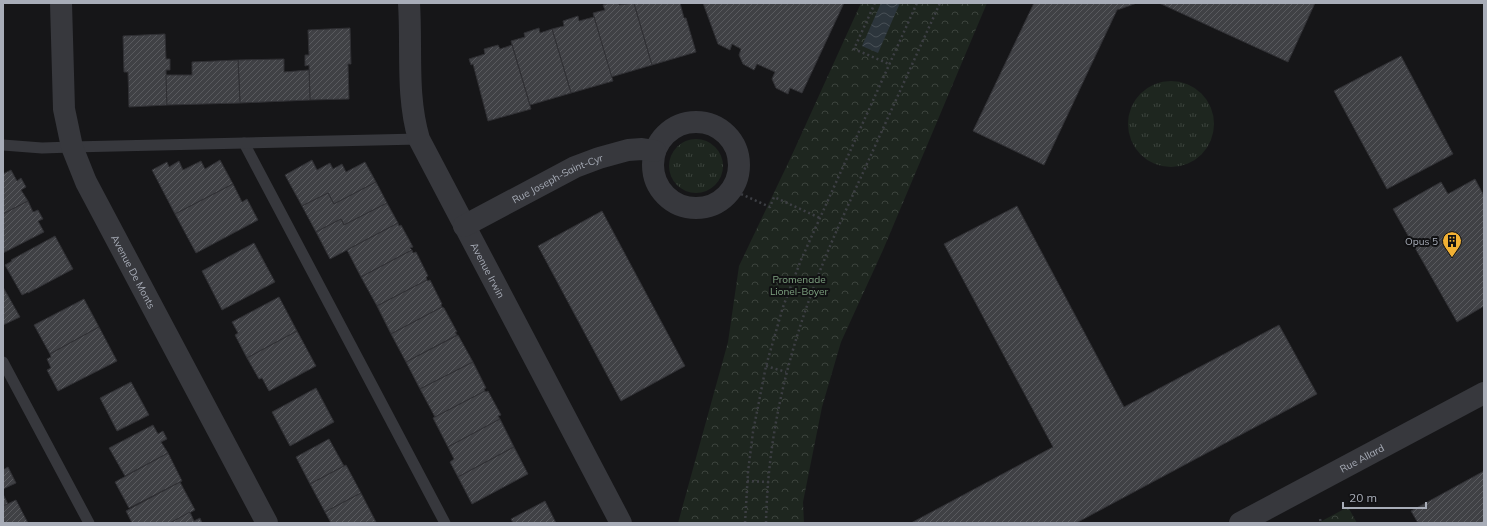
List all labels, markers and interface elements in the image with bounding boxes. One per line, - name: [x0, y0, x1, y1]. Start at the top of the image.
- street label: Rue Joseph-Saint-Cyr: [510, 151, 605, 206]
- building icon: Opus 5: [1441, 230, 1463, 258]
- street label: Avenue De Monts: [109, 232, 158, 311]
- place label: Opus 5: [1405, 235, 1438, 248]
- street label: Avenue Irwin: [468, 240, 508, 300]
- park label: Promenade Lionel-Boyer: [770, 273, 828, 298]
- street label: Rue Allard: [1337, 441, 1386, 475]
- scale bar: [1343, 484, 1426, 510]
- text: 20 m: [1349, 490, 1377, 505]

